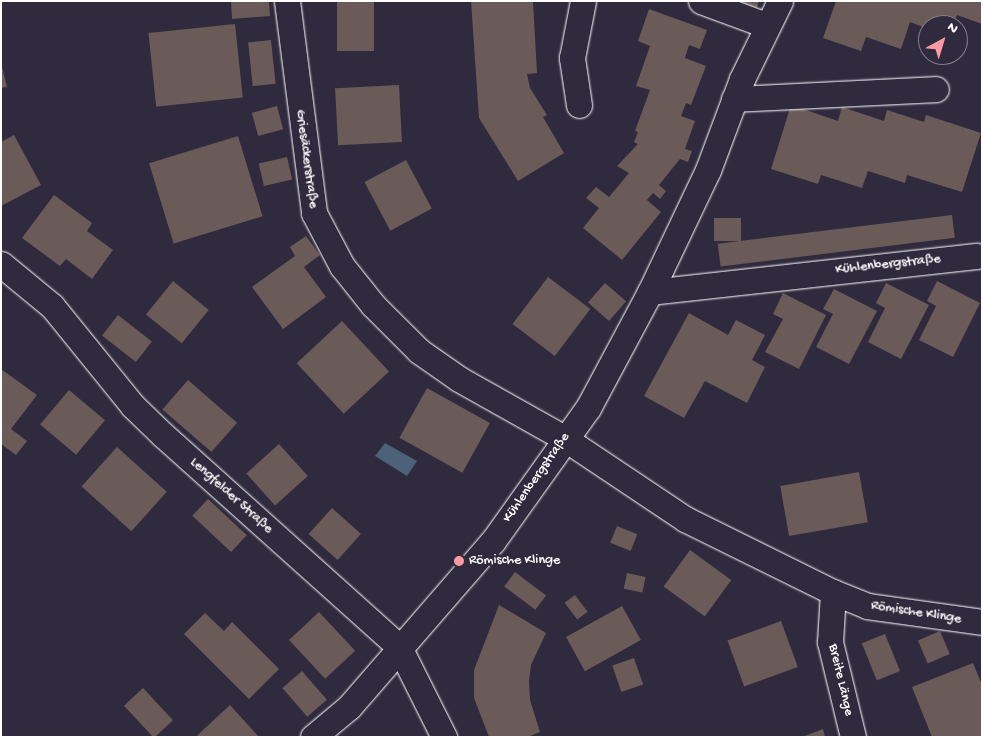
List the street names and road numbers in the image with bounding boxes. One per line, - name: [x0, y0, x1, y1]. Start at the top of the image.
- street label: Griesäckerstraße: [291, 109, 321, 209]
- street label: Kühlenbergstraße: [835, 251, 941, 279]
- street label: Kühlenbergstraße: [500, 430, 574, 526]
- street label: Lengfelder Straße: [186, 454, 276, 538]
- street label: Römische Klinge: [870, 598, 962, 628]
- street label: Breite Länge: [824, 642, 856, 718]

